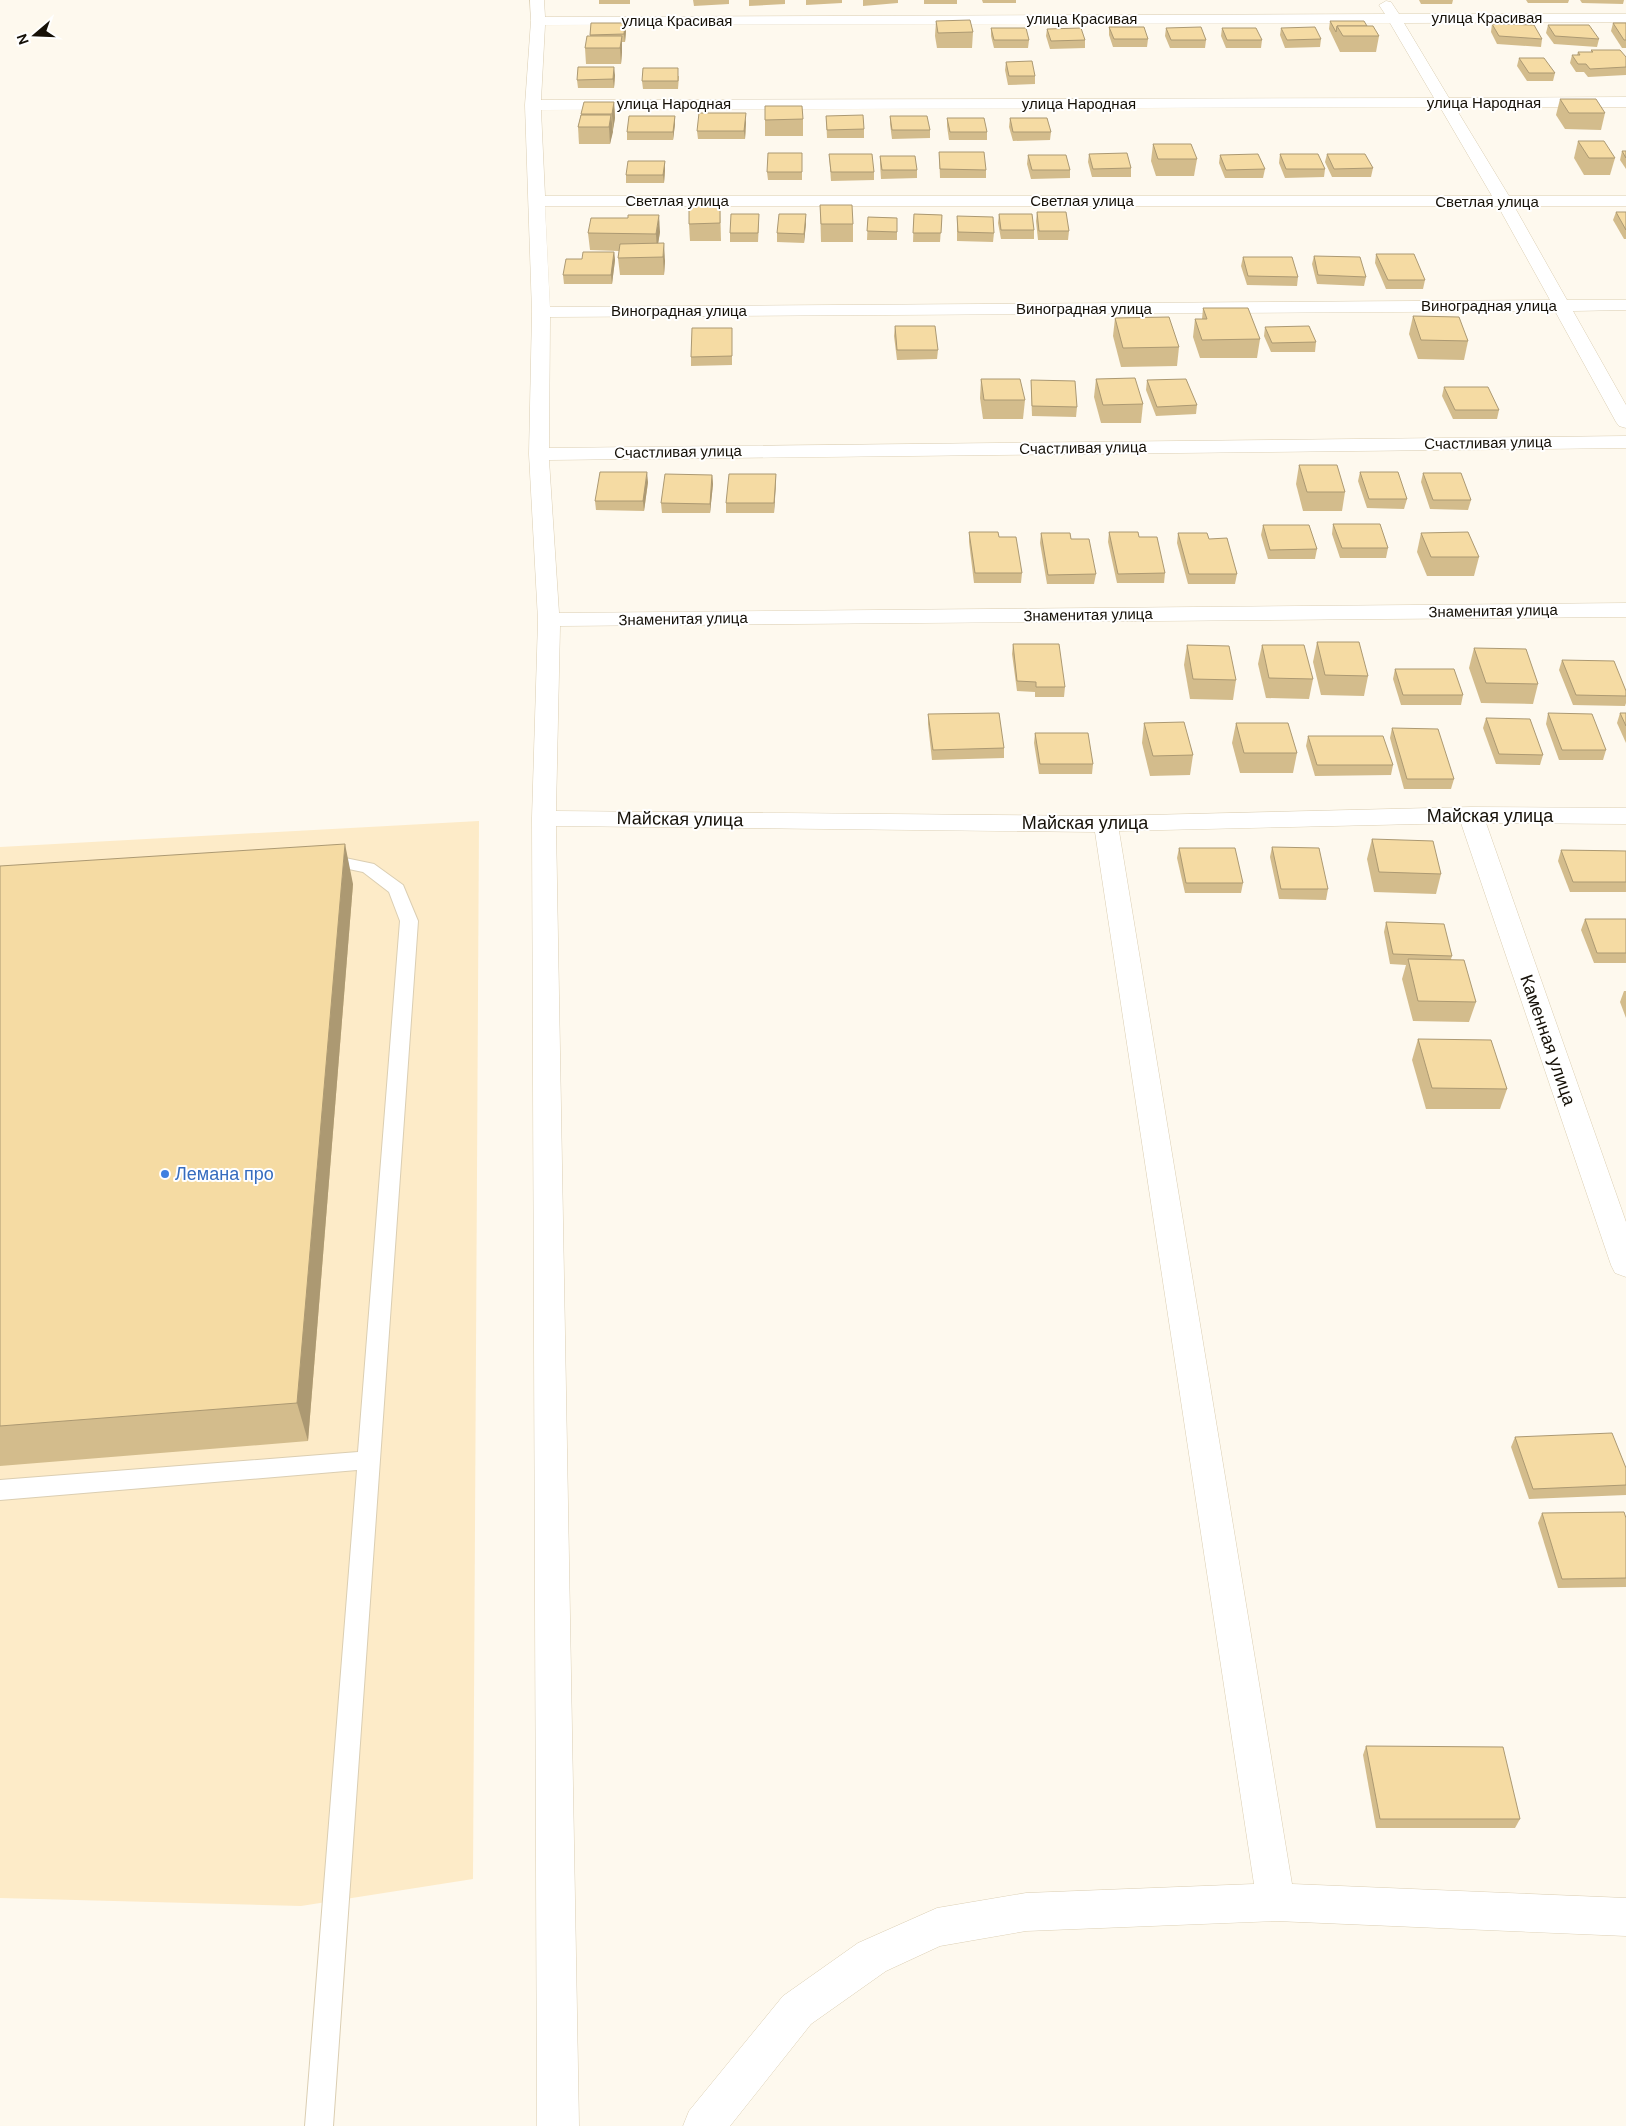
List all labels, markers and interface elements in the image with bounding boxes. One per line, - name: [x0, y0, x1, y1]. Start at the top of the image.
- street label: улица Красивая: [1432, 8, 1542, 28]
- street label: улица Красивая: [1027, 9, 1137, 29]
- north arrow: [10, 10, 60, 60]
- street label: улица Красивая: [622, 11, 732, 31]
- text: N: [13, 31, 33, 47]
- street label: улица Народная: [1427, 93, 1541, 113]
- street label: улица Народная: [617, 94, 731, 114]
- street label: улица Народная: [1022, 94, 1136, 114]
- street label: Светлая улица: [625, 191, 729, 211]
- street label: Светлая улица: [1030, 191, 1134, 211]
- street label: Светлая улица: [1435, 192, 1539, 212]
- street label: Виноградная улица: [1421, 296, 1558, 316]
- street label: Виноградная улица: [1016, 299, 1153, 319]
- street label: Виноградная улица: [611, 301, 748, 321]
- street label: Счастливая улица: [1424, 432, 1553, 454]
- street label: Счастливая улица: [1019, 437, 1148, 459]
- street label: Счастливая улица: [614, 441, 743, 463]
- street label: Знаменитая улица: [1428, 600, 1559, 622]
- street label: Знаменитая улица: [1023, 604, 1154, 626]
- street label: Знаменитая улица: [618, 608, 749, 630]
- street label: Майская улица: [1427, 804, 1554, 828]
- street label: Майская улица: [617, 806, 744, 832]
- street label: Майская улица: [1022, 811, 1149, 835]
- street label: Каменная улица: [1514, 971, 1582, 1110]
- place label: Лемана про: [175, 1162, 274, 1186]
- marker: Лемана про: [159, 1168, 171, 1180]

